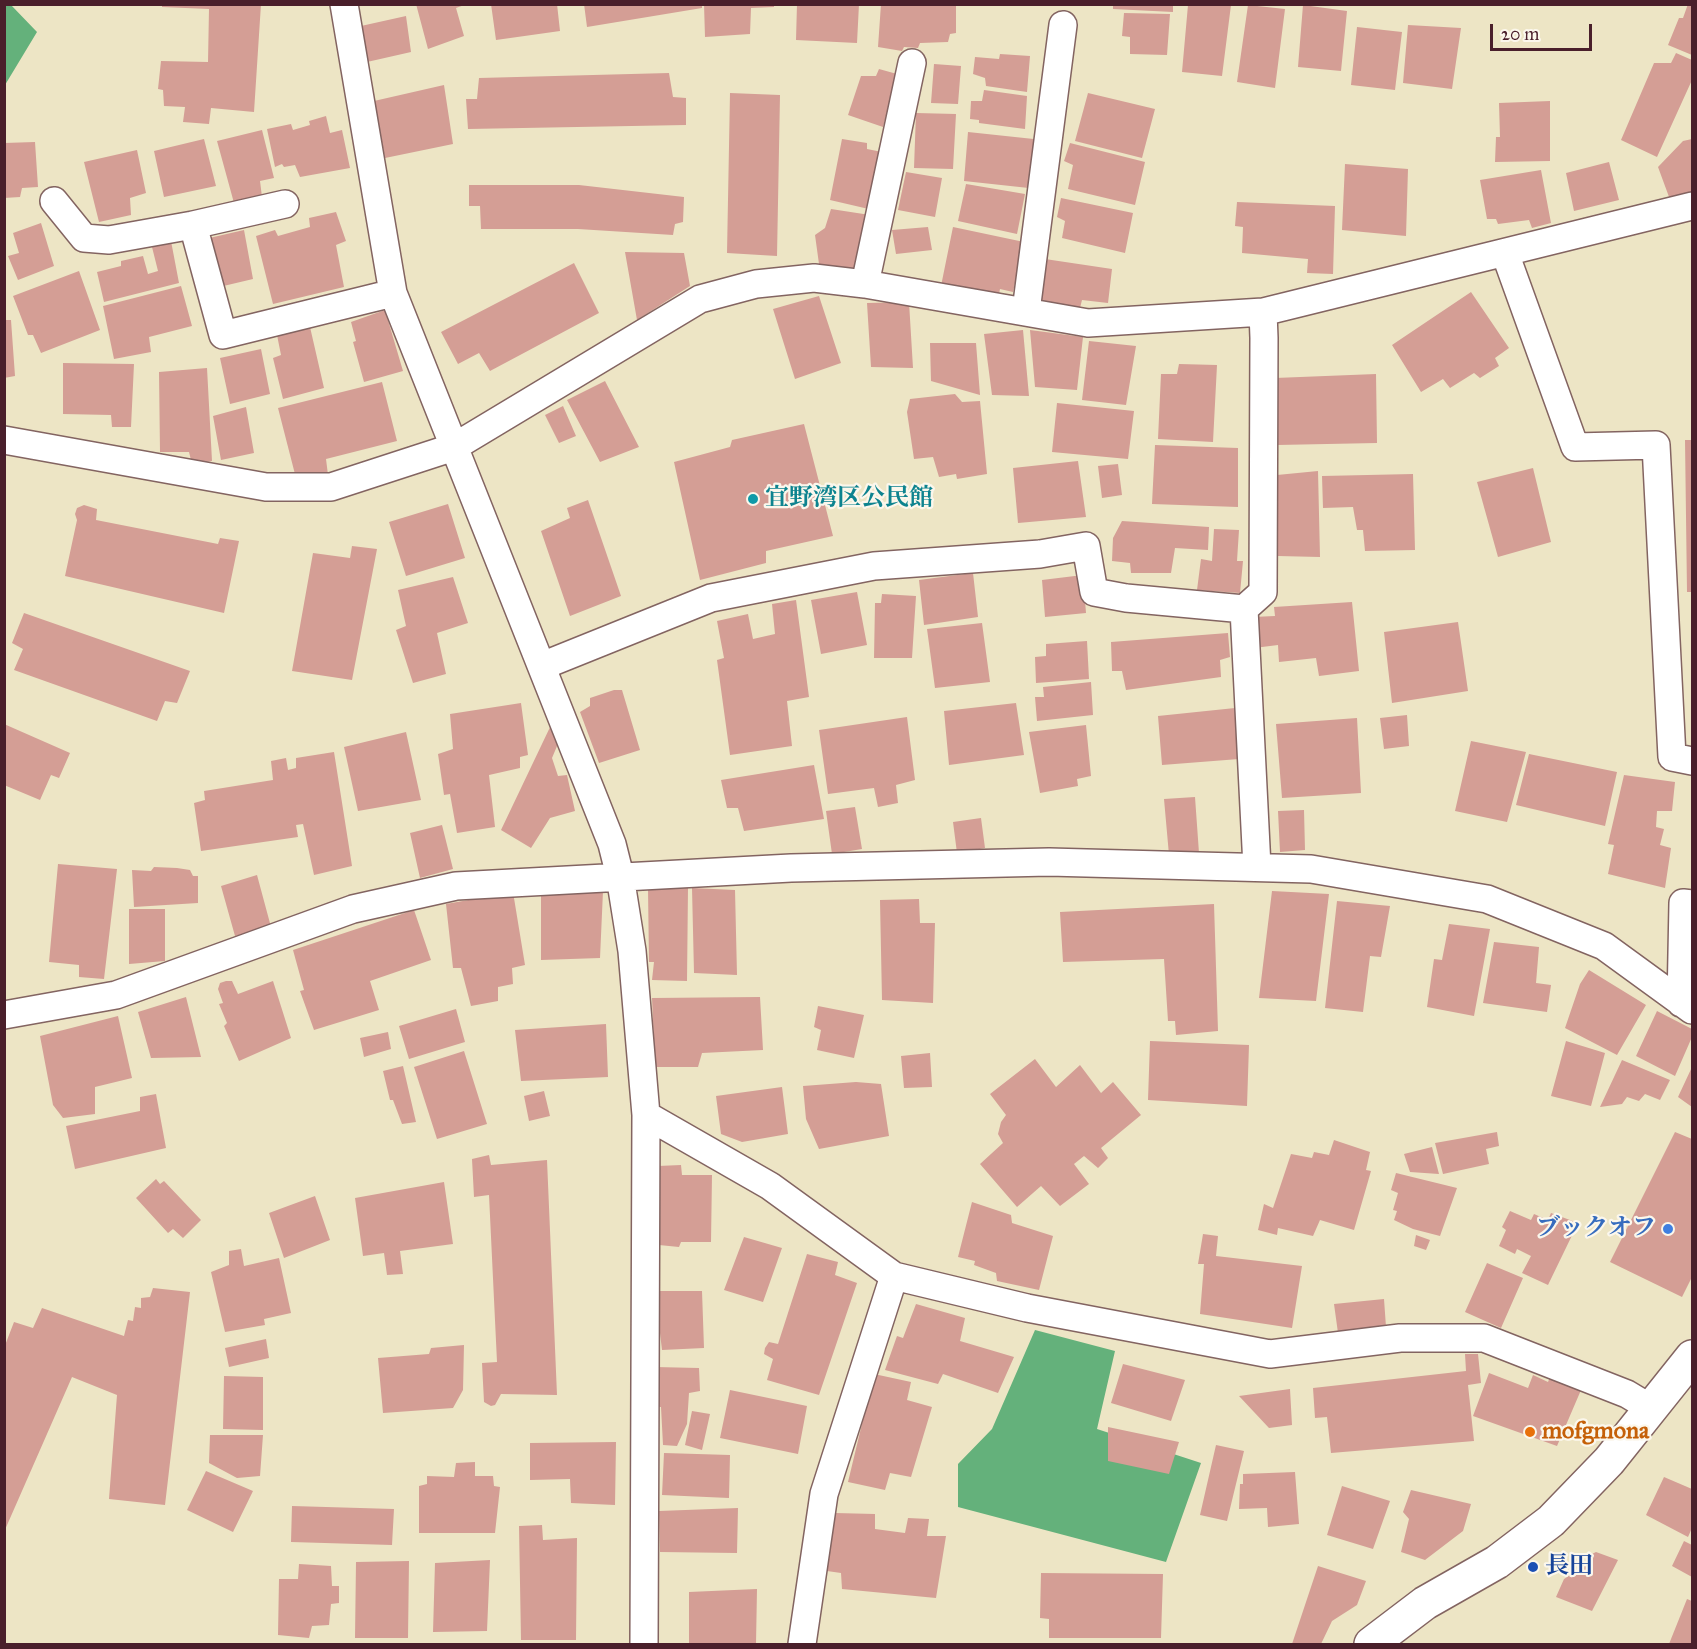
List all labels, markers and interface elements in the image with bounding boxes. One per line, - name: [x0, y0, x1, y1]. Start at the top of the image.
- scale bar: [1493, 12, 1595, 50]
- text: 20 m: [1501, 23, 1539, 45]
- place label: 宜野湾区公民館: [765, 485, 933, 513]
- marker: 宜野湾区公民館: [746, 492, 760, 506]
- place label: ブックオフ: [1536, 1215, 1656, 1243]
- marker: ブックオフ: [1661, 1222, 1675, 1236]
- place label: mofgmona: [1542, 1418, 1649, 1446]
- marker: mofgmona: [1523, 1425, 1537, 1439]
- place label: 長田: [1545, 1553, 1593, 1581]
- marker: 長田: [1526, 1560, 1540, 1574]

